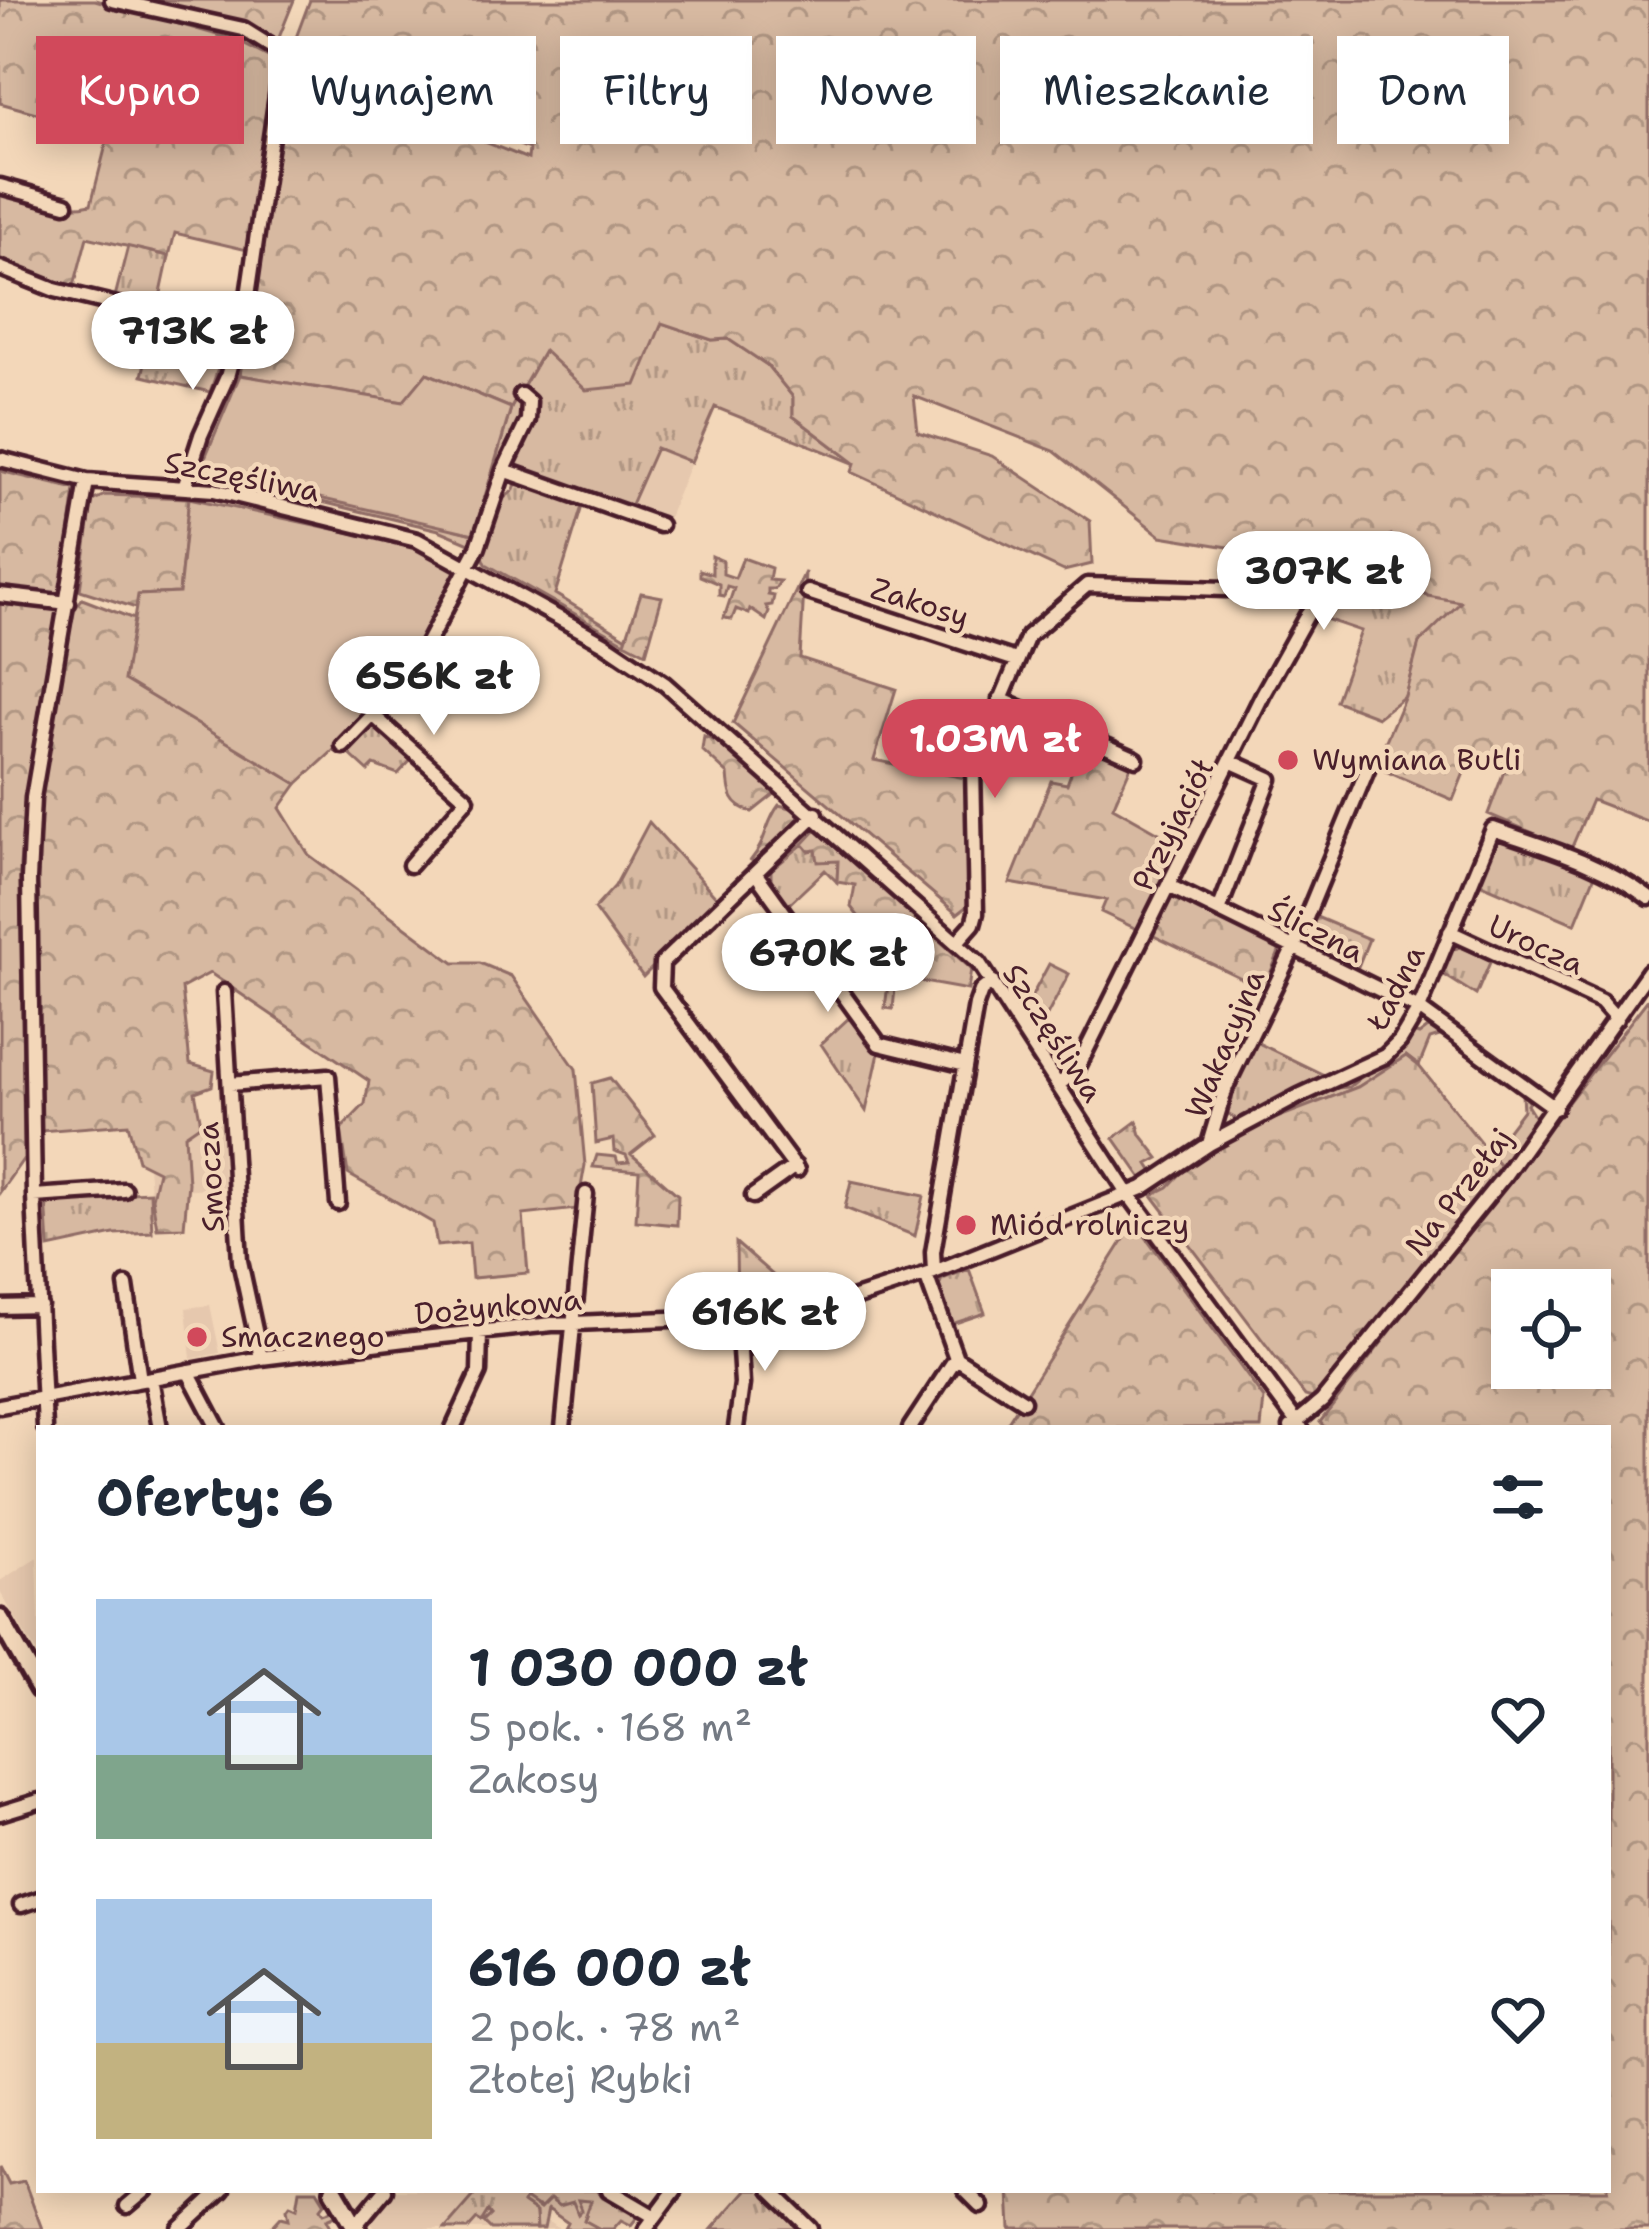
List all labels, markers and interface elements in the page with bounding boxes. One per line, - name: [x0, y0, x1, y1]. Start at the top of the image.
- chip: Kupno: [36, 36, 244, 144]
- chip: Wynajem: [268, 36, 536, 144]
- chip: Filtry: [560, 36, 752, 144]
- chip: Nowe: [776, 36, 976, 144]
- chip: Mieszkanie: [1000, 36, 1313, 144]
- chip: Dom: [1337, 36, 1509, 144]
- pin: 713K zł: [82, 291, 304, 393]
- text: 713K zł: [118, 304, 268, 356]
- street label: Szczęśliwa: [161, 441, 324, 512]
- pin: 307K zł: [1213, 531, 1435, 633]
- text: 307K zł: [1244, 544, 1404, 596]
- street label: Zakosy: [866, 567, 975, 638]
- pin: 656K zł: [323, 636, 545, 738]
- text: 656K zł: [355, 649, 513, 701]
- pin: 1.03M zł: [871, 699, 1119, 801]
- text: 1.03M zł: [909, 712, 1081, 764]
- place label: Wymiana Butli: [1312, 739, 1521, 780]
- marker: Wymiana Butli: [1275, 747, 1301, 773]
- street label: Przyjaciół: [1122, 752, 1223, 898]
- street label: Śliczna: [1261, 889, 1371, 972]
- street label: Urocza: [1482, 905, 1591, 985]
- pin: 670K zł: [717, 913, 939, 1015]
- text: 670K zł: [749, 926, 907, 978]
- street label: Ładna: [1356, 938, 1435, 1038]
- street label: Szczęśliwa: [993, 955, 1114, 1110]
- street label: Wakacyjna: [1175, 963, 1274, 1124]
- street label: Na Przełaj: [1396, 1119, 1522, 1264]
- street label: Smocza: [187, 1120, 234, 1233]
- place label: Miód rolniczy: [990, 1204, 1189, 1245]
- marker: Miód rolniczy: [953, 1212, 979, 1238]
- map controls: [1491, 1269, 1611, 1389]
- button: locate: [1491, 1269, 1611, 1389]
- pin: 616K zł: [654, 1272, 876, 1374]
- street label: Dożynkowa: [413, 1279, 583, 1334]
- text: 616K zł: [691, 1285, 839, 1337]
- place label: Smacznego: [221, 1316, 385, 1357]
- marker: Smacznego: [184, 1324, 210, 1350]
- text: Oferty: 6: [96, 1463, 334, 1531]
- icon: filters: [1485, 1464, 1551, 1530]
- text: 1 030 000 zł: [468, 1633, 808, 1701]
- icon: home: [192, 1647, 336, 1791]
- icon: heart: [1485, 1686, 1551, 1752]
- text: 5 pok. · 168 m²: [468, 1701, 752, 1753]
- text: Zakosy: [468, 1753, 600, 1805]
- text: 616 000 zł: [468, 1933, 751, 2001]
- icon: home: [192, 1947, 336, 2091]
- icon: heart: [1485, 1986, 1551, 2052]
- text: 2 pok. · 78 m²: [468, 2001, 741, 2053]
- text: Złotej Rybki: [468, 2053, 693, 2105]

